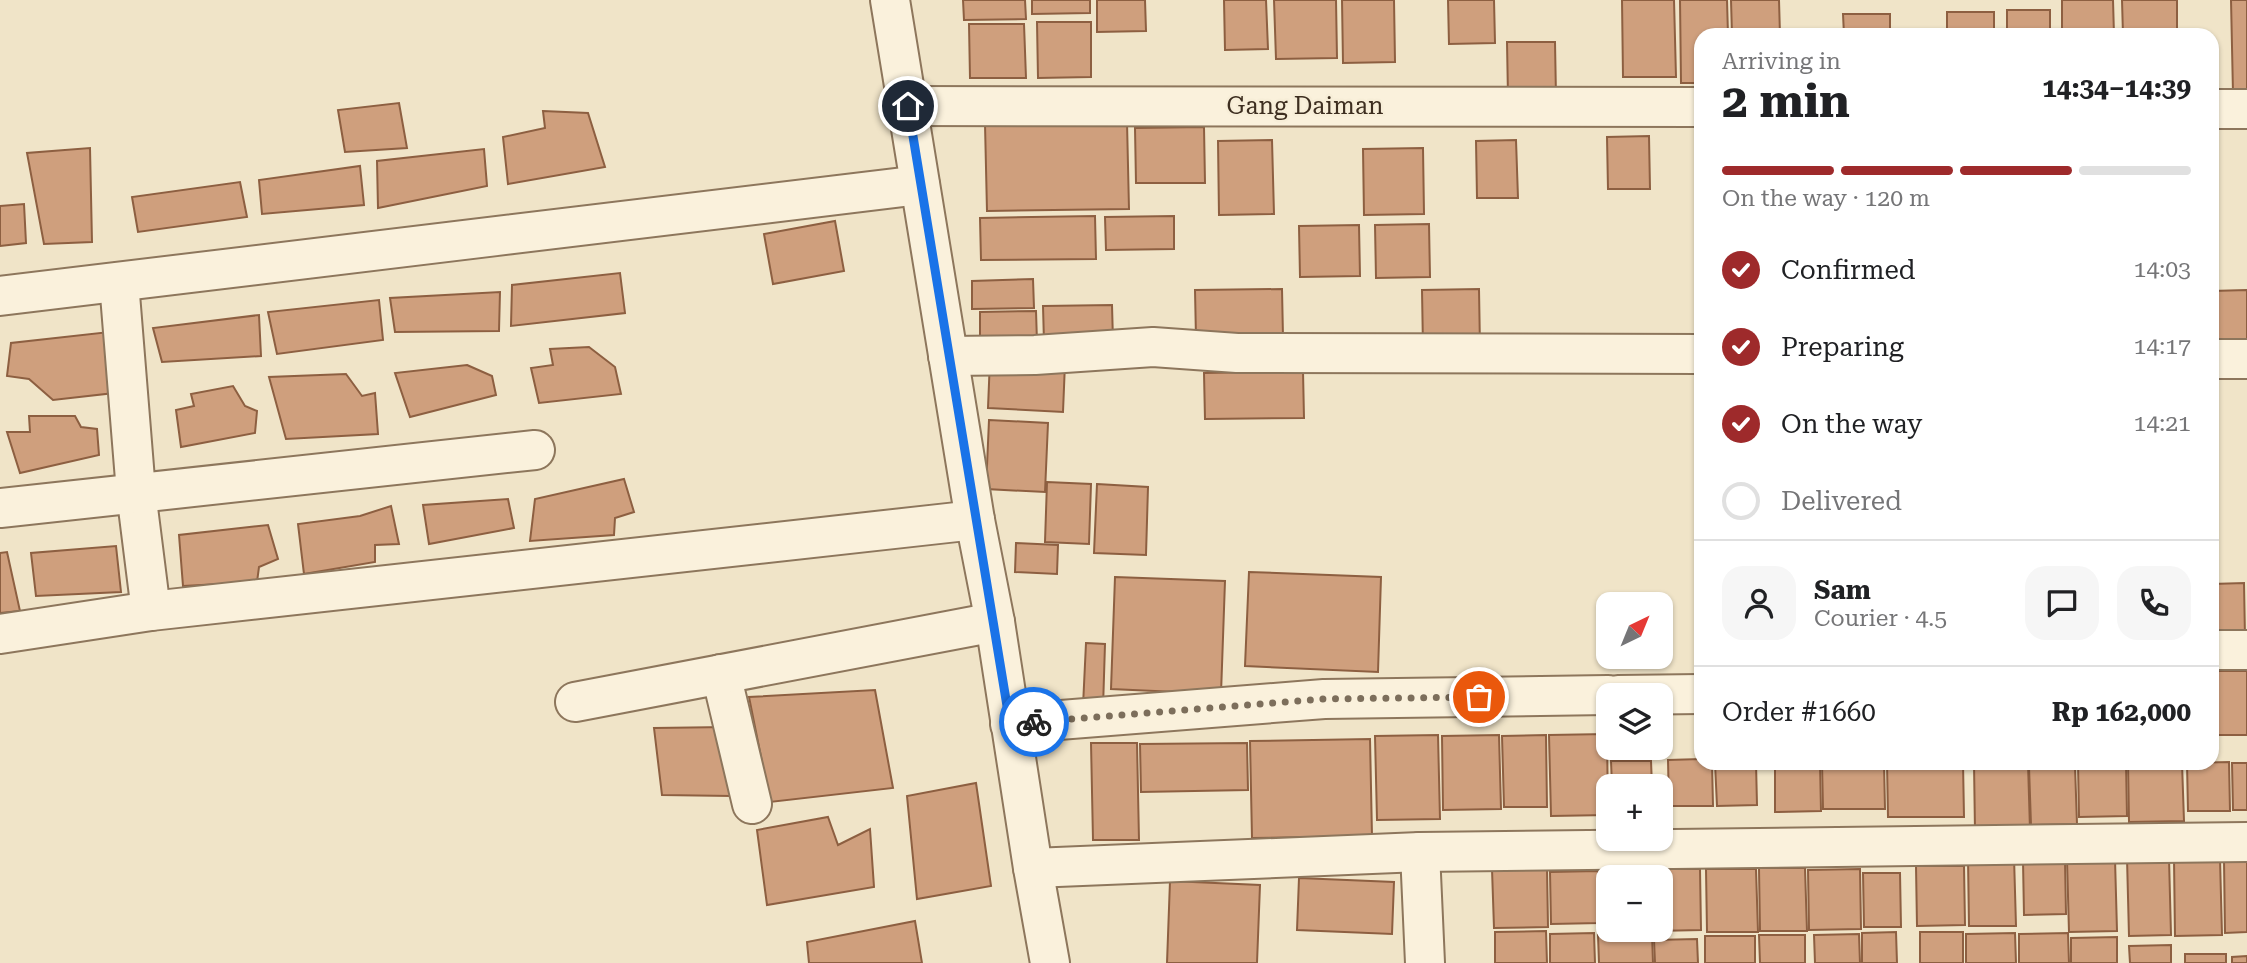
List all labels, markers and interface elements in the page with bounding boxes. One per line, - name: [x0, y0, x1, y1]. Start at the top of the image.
- text: Arriving in: [1722, 48, 1841, 75]
- text: 14:34–14:39: [2042, 73, 2191, 103]
- text: 2 min: [1722, 74, 1850, 128]
- pin: [878, 76, 938, 136]
- icon: home: [889, 87, 927, 125]
- street label: Gang Daiman: [1227, 92, 1383, 120]
- text: On the way · 120 m: [1722, 185, 1930, 212]
- icon: check: [1722, 251, 1760, 289]
- text: Confirmed: [1781, 255, 1916, 285]
- text: 14:03: [2134, 256, 2191, 283]
- icon: check: [1722, 328, 1760, 366]
- text: Preparing: [1781, 332, 1904, 362]
- text: 14:17: [2134, 333, 2191, 360]
- icon: check: [1722, 405, 1760, 443]
- text: On the way: [1781, 409, 1922, 439]
- text: 14:21: [2134, 410, 2191, 437]
- text: Delivered: [1781, 486, 1902, 516]
- button: person: [1722, 566, 1796, 640]
- button: chat: [2025, 566, 2099, 640]
- button: phone: [2117, 566, 2191, 640]
- text: Sam: [1814, 575, 1871, 605]
- north arrow: [1596, 592, 1673, 668]
- map controls: [1596, 592, 1673, 942]
- text: Courier · 4.5: [1814, 605, 1947, 632]
- pin: [1449, 667, 1509, 727]
- icon: bag: [1460, 678, 1498, 716]
- button: layers: [1596, 683, 1673, 760]
- courier: [999, 687, 1069, 757]
- text: Order #1660: [1722, 697, 1876, 727]
- text: Rp 162,000: [2052, 697, 2191, 727]
- icon: bike: [1015, 703, 1053, 741]
- button: +: [1596, 774, 1673, 851]
- button: −: [1596, 865, 1673, 942]

